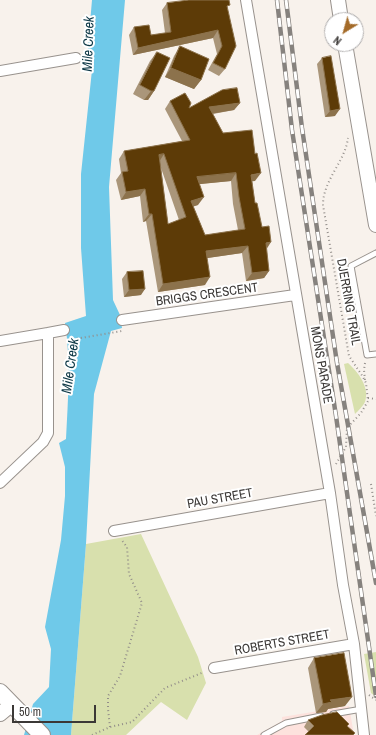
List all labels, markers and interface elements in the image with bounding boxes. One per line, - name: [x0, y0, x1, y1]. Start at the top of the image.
- north arrow: [324, 12, 364, 52]
- water label: Mile Creek: [80, 16, 98, 72]
- text: N: [331, 33, 344, 48]
- street label: DJERRING TRAIL: [333, 257, 363, 347]
- street label: BRIGGS CRESCENT: [155, 280, 259, 310]
- street label: MONS PARADE: [307, 325, 335, 405]
- water label: Mile Creek: [59, 337, 83, 395]
- street label: PAU STREET: [186, 486, 254, 512]
- street label: ROBERTS STREET: [233, 627, 331, 659]
- scale bar: [14, 697, 98, 723]
- text: 50 m: [19, 704, 41, 720]

